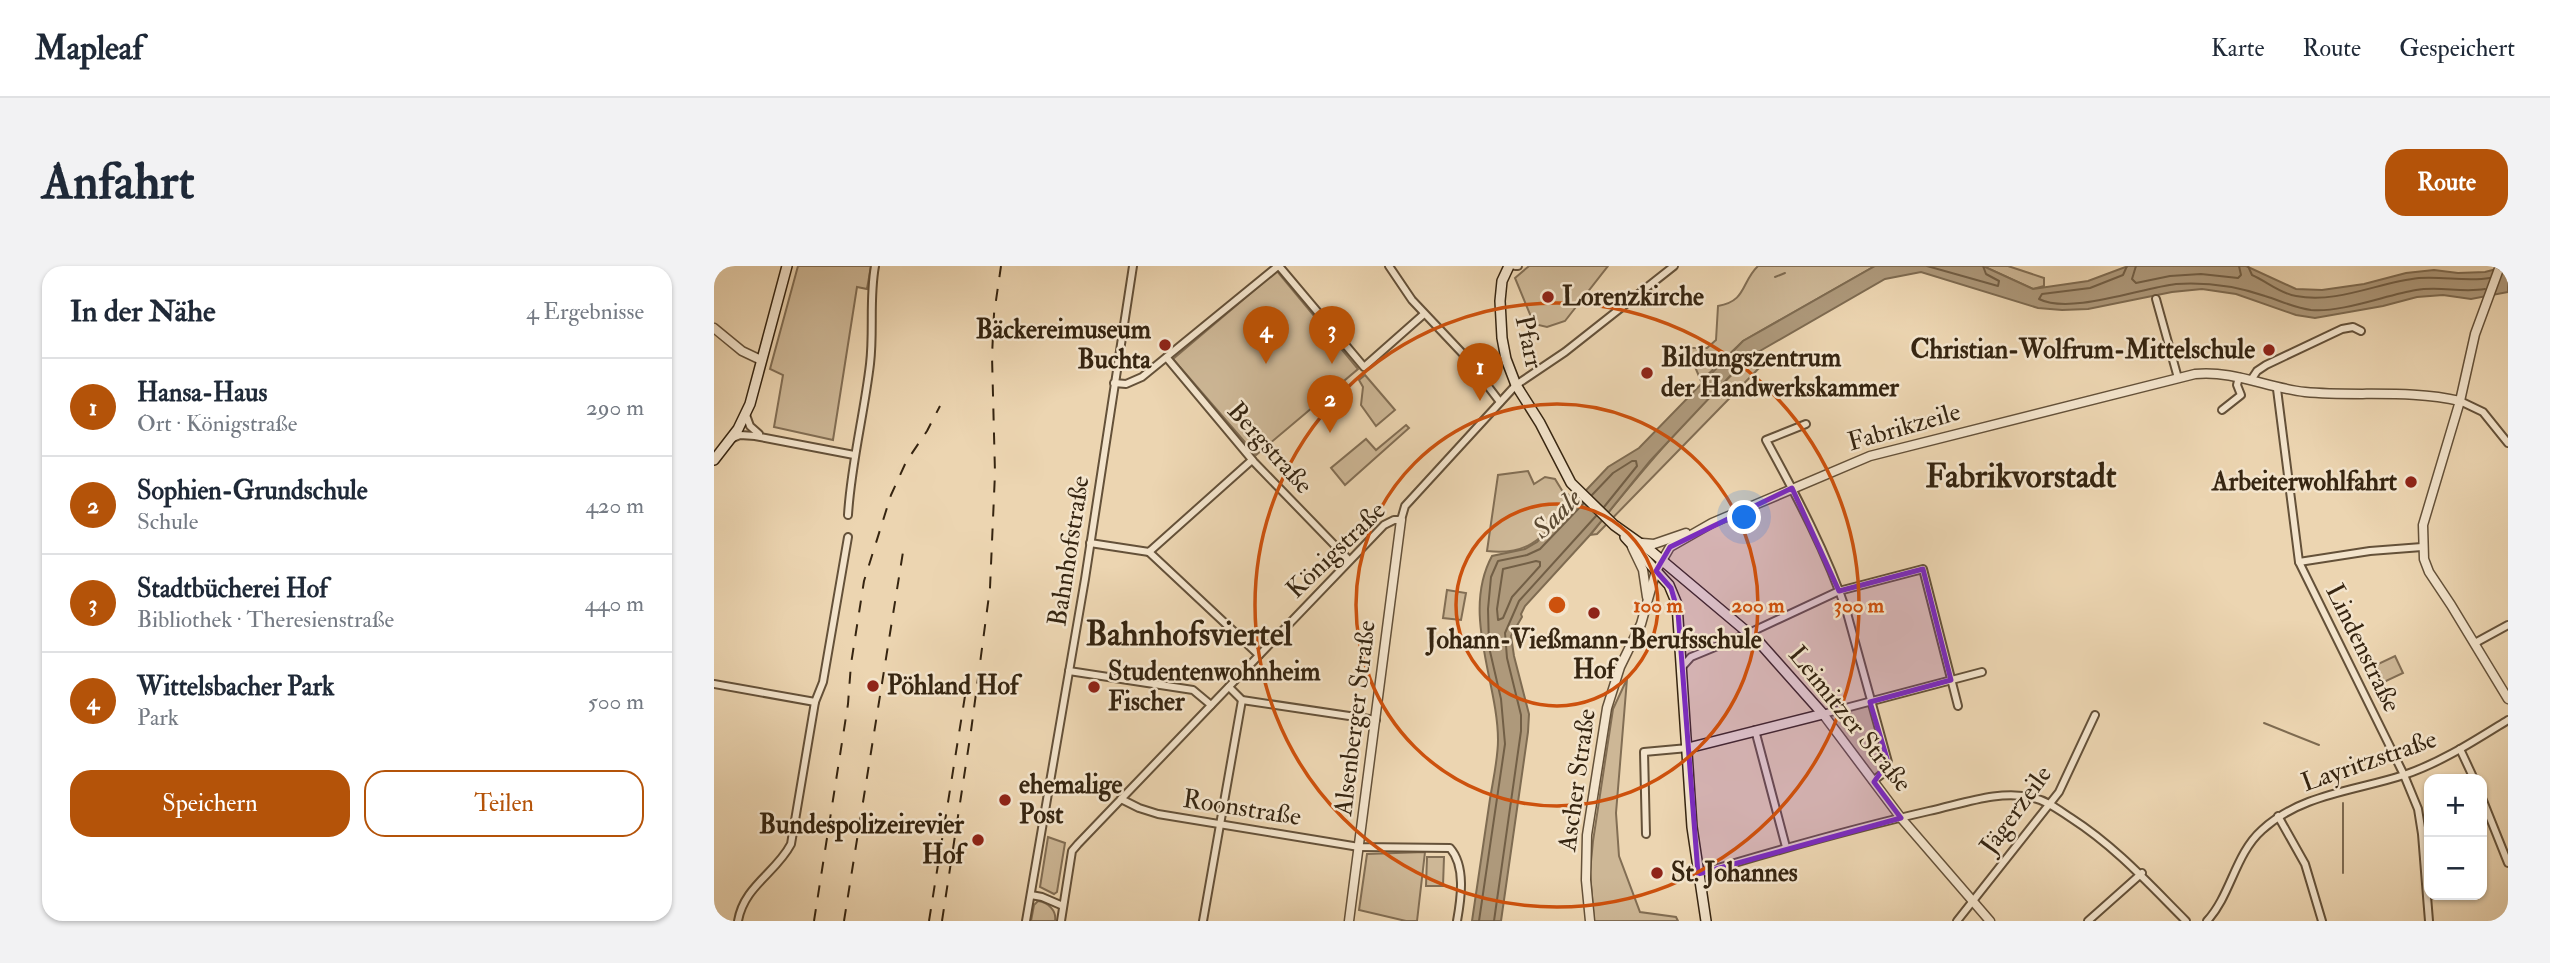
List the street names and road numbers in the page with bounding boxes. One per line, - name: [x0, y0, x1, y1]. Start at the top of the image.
- street label: Pfarr: [1508, 312, 1550, 372]
- street label: Bergstraße: [1220, 395, 1320, 501]
- street label: Fabrikzeile: [1844, 396, 1964, 458]
- street label: Bahnhofstraße: [1041, 473, 1097, 629]
- street label: Königstraße: [1280, 495, 1393, 605]
- street label: Lindenstraße: [2318, 579, 2408, 717]
- street label: Alsenberger Straße: [1327, 618, 1383, 818]
- street label: Leimitzer Straße: [1781, 639, 1919, 799]
- street label: Ascher Straße: [1551, 706, 1603, 854]
- street label: Layritzstraße: [2297, 723, 2441, 799]
- street label: Jägerzeile: [1973, 759, 2059, 861]
- street label: Roonstraße: [1181, 783, 1304, 833]

